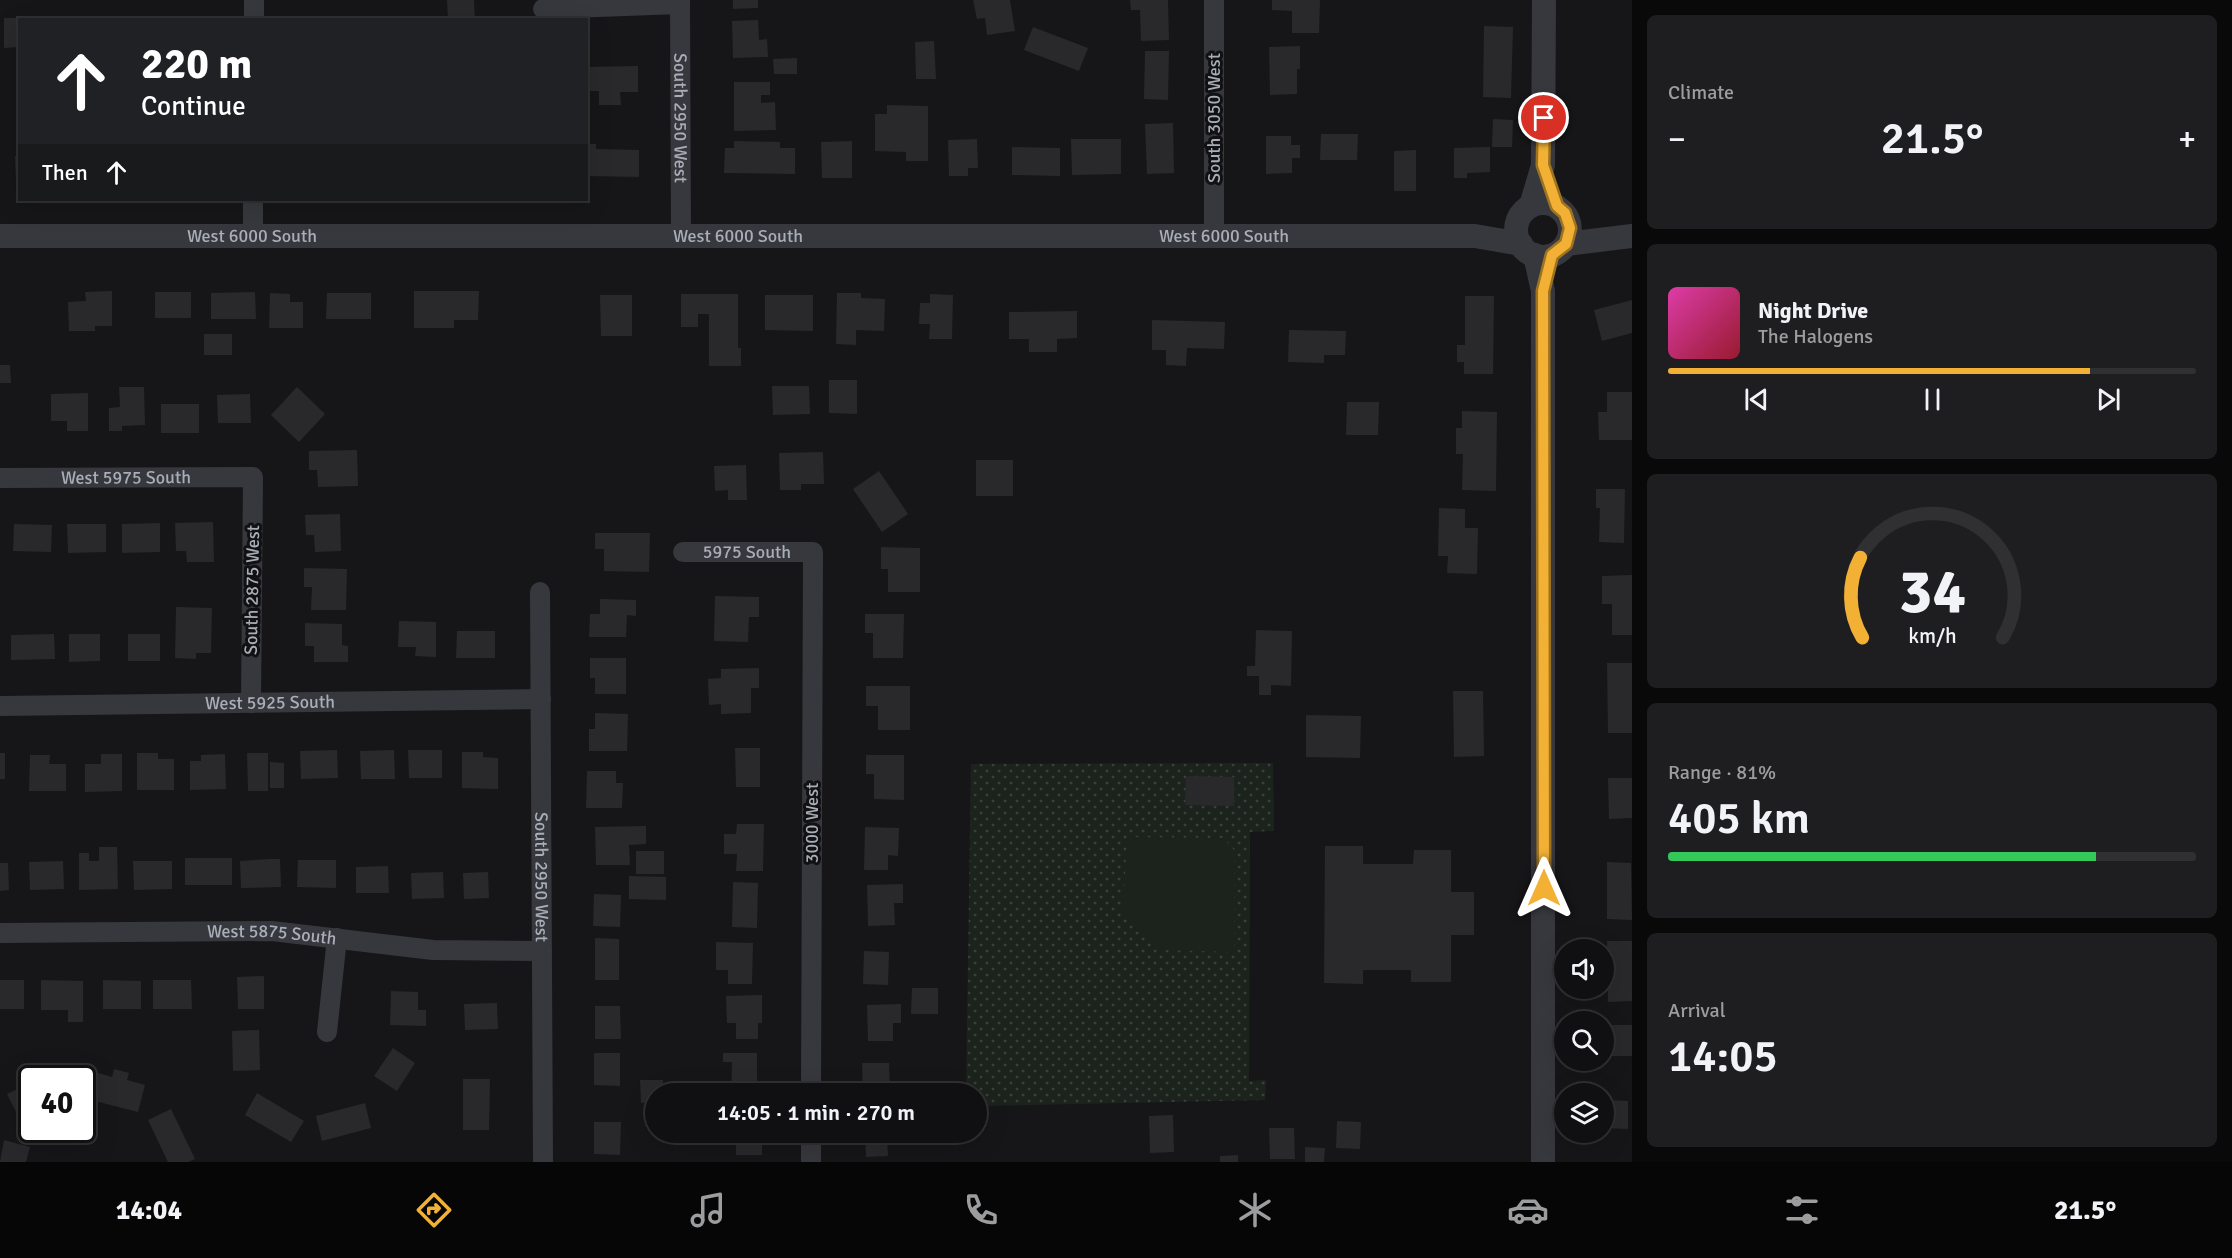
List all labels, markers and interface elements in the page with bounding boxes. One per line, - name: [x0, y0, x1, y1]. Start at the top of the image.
- text: 220 m: [141, 39, 252, 90]
- icon: ahead: [42, 42, 120, 120]
- street label: South 2950 West: [669, 53, 692, 183]
- street label: South 3050 West: [1203, 53, 1225, 183]
- text: Climate: [1668, 80, 1734, 105]
- text: Continue: [141, 90, 246, 123]
- pin: [1518, 92, 1569, 143]
- icon: arrive: [1527, 101, 1560, 134]
- text: 21.5°: [1881, 111, 1983, 166]
- text: −: [1668, 119, 1686, 160]
- text: +: [2178, 119, 2196, 160]
- icon: ahead: [100, 156, 133, 189]
- text: Then: [42, 159, 88, 186]
- street label: West 6000 South: [187, 225, 317, 247]
- street label: West 6000 South: [673, 225, 803, 247]
- street label: West 6000 South: [1159, 225, 1289, 247]
- text: Night Drive: [1758, 297, 1868, 324]
- text: The Halogens: [1758, 324, 1873, 349]
- icon: previous: [1740, 383, 1773, 416]
- icon: pause: [1916, 383, 1949, 416]
- icon: next: [2092, 383, 2125, 416]
- street label: West 5975 South: [61, 466, 191, 489]
- street label: South 2875 West: [240, 525, 264, 655]
- street label: 5975 South: [703, 541, 791, 563]
- text: 34: [1898, 553, 1966, 630]
- text: km/h: [1908, 623, 1956, 649]
- street label: West 5925 South: [205, 691, 335, 714]
- text: Range · 81%: [1668, 760, 1776, 785]
- street label: 3000 West: [801, 783, 823, 863]
- text: 405 km: [1668, 791, 1810, 846]
- street label: South 2950 West: [530, 812, 553, 942]
- position arrow: [1512, 856, 1576, 920]
- street label: West 5875 South: [207, 920, 338, 950]
- map controls: [1554, 939, 1614, 1143]
- button: sound: [1554, 939, 1614, 999]
- text: Arrival: [1668, 998, 1726, 1023]
- button: search: [1554, 1011, 1614, 1071]
- text: 14:05: [1668, 1029, 1778, 1084]
- speed limit sign: 40: [18, 1065, 96, 1143]
- button: layers: [1554, 1083, 1614, 1143]
- text: 14:05 · 1 min · 270 m: [717, 1099, 915, 1126]
- icon: directions: [413, 1189, 455, 1231]
- icon: music: [687, 1189, 729, 1231]
- icon: phone: [960, 1189, 1002, 1231]
- icon: climate: [1234, 1189, 1276, 1231]
- icon: car: [1507, 1189, 1549, 1231]
- icon: filters: [1781, 1189, 1823, 1231]
- text: 14:04: [116, 1194, 182, 1227]
- text: 21.5°: [2054, 1194, 2116, 1227]

